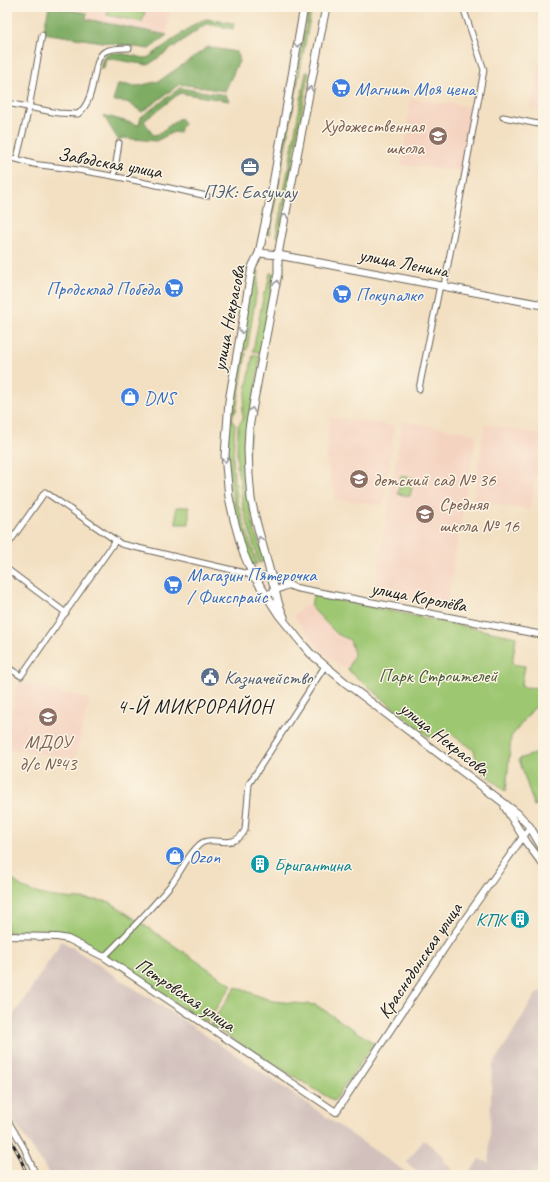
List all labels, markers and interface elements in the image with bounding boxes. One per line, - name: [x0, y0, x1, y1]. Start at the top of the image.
- one-way arrow: [294, 42, 302, 49]
- supermarket icon: Магнит Моя цена: [330, 77, 352, 99]
- place label: Магнит Моя цена: [355, 77, 477, 101]
- one-way arrow: [305, 86, 313, 92]
- place label: Художественная школа: [321, 114, 425, 160]
- school or university icon: Художественная школа: [427, 125, 449, 147]
- street label: Заводская улица: [56, 142, 165, 184]
- office icon: ПЭК: Easyway: [239, 156, 261, 178]
- place label: ПЭК: Easyway: [203, 180, 298, 204]
- one-way arrow: [280, 213, 288, 219]
- street label: улица Ленина: [356, 242, 453, 284]
- street label: улица Некрасова: [207, 262, 251, 374]
- place label: Продсклад Победа: [47, 277, 161, 301]
- supermarket icon: Продсклад Победа: [163, 277, 185, 299]
- one-way arrow: [272, 279, 280, 286]
- supermarket icon: Покупалко: [331, 283, 353, 305]
- place label: Покупалко: [356, 283, 424, 307]
- one-way arrow: [238, 328, 247, 334]
- shop icon: DNS: [119, 386, 141, 408]
- place label: DNS: [144, 386, 178, 410]
- one-way arrow: [247, 407, 256, 413]
- one-way arrow: [221, 457, 230, 463]
- school or university icon: детский сад № 36: [348, 468, 370, 490]
- place label: детский сад № 36: [373, 468, 497, 492]
- place label: Средняя школа № 16: [439, 492, 521, 538]
- school or university icon: Средняя школа № 16: [414, 503, 436, 525]
- one-way arrow: [257, 536, 265, 542]
- place label: Магазин Пятерочка / Фикспрайс: [187, 563, 318, 609]
- supermarket icon: Магазин Пятерочка / Фикспрайс: [162, 574, 184, 596]
- street label: улица Королёва: [368, 576, 470, 618]
- park label: Парк Строителей: [379, 664, 498, 688]
- public building icon: Казначейство: [199, 666, 221, 688]
- place label: Казначейство: [224, 666, 314, 690]
- district label: 4-Й МИКРОРАЙОН: [117, 694, 276, 719]
- street label: улица Некрасова: [394, 696, 495, 782]
- school or university icon: МДОУ д/с №43: [37, 706, 59, 728]
- place label: МДОУ д/с №43: [19, 730, 78, 776]
- shop icon: Ozon: [164, 845, 186, 867]
- place label: Ozon: [189, 845, 221, 869]
- building icon: Бригантина: [249, 853, 271, 875]
- place label: Бригантина: [274, 853, 353, 877]
- street label: Краснодонская улица: [372, 897, 468, 1023]
- place label: КПК: [476, 908, 510, 932]
- building icon: КПК: [509, 908, 531, 930]
- street label: Петровская улица: [131, 953, 241, 1038]

